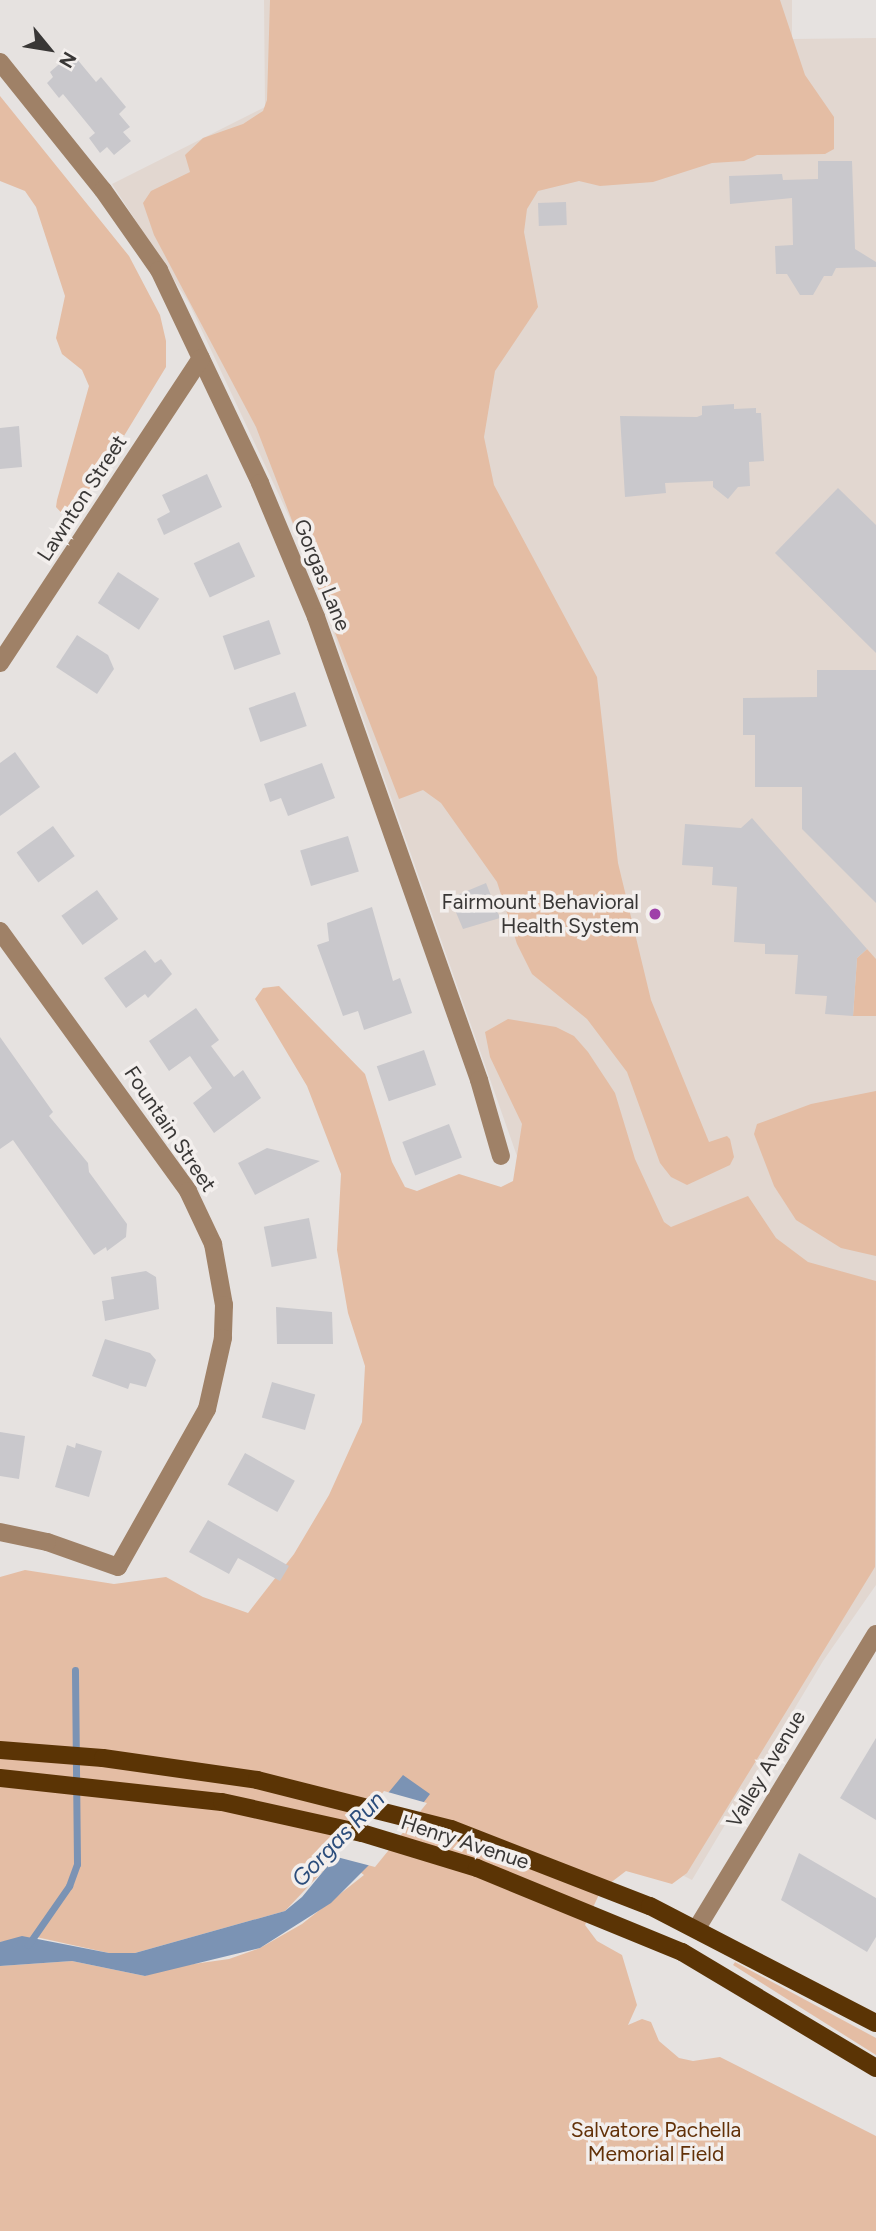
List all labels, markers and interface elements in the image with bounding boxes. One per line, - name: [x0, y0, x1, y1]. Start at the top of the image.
- north arrow: [14, 14, 84, 84]
- text: N: [54, 48, 81, 72]
- street label: Lawnton Street: [32, 430, 132, 566]
- street label: Gorgas Lane: [288, 516, 356, 634]
- place label: Fairmount Behavioral Health System: [441, 889, 639, 939]
- marker: Fairmount Behavioral Health System: [645, 904, 665, 924]
- street label: Fountain Street: [119, 1061, 221, 1197]
- street label: Valley Avenue: [721, 1706, 811, 1832]
- water label: Gorgas Run: [286, 1785, 390, 1893]
- street label: Henry Avenue: [398, 1809, 532, 1875]
- park label: Salvatore Pachella Memorial Field: [571, 2117, 741, 2167]

